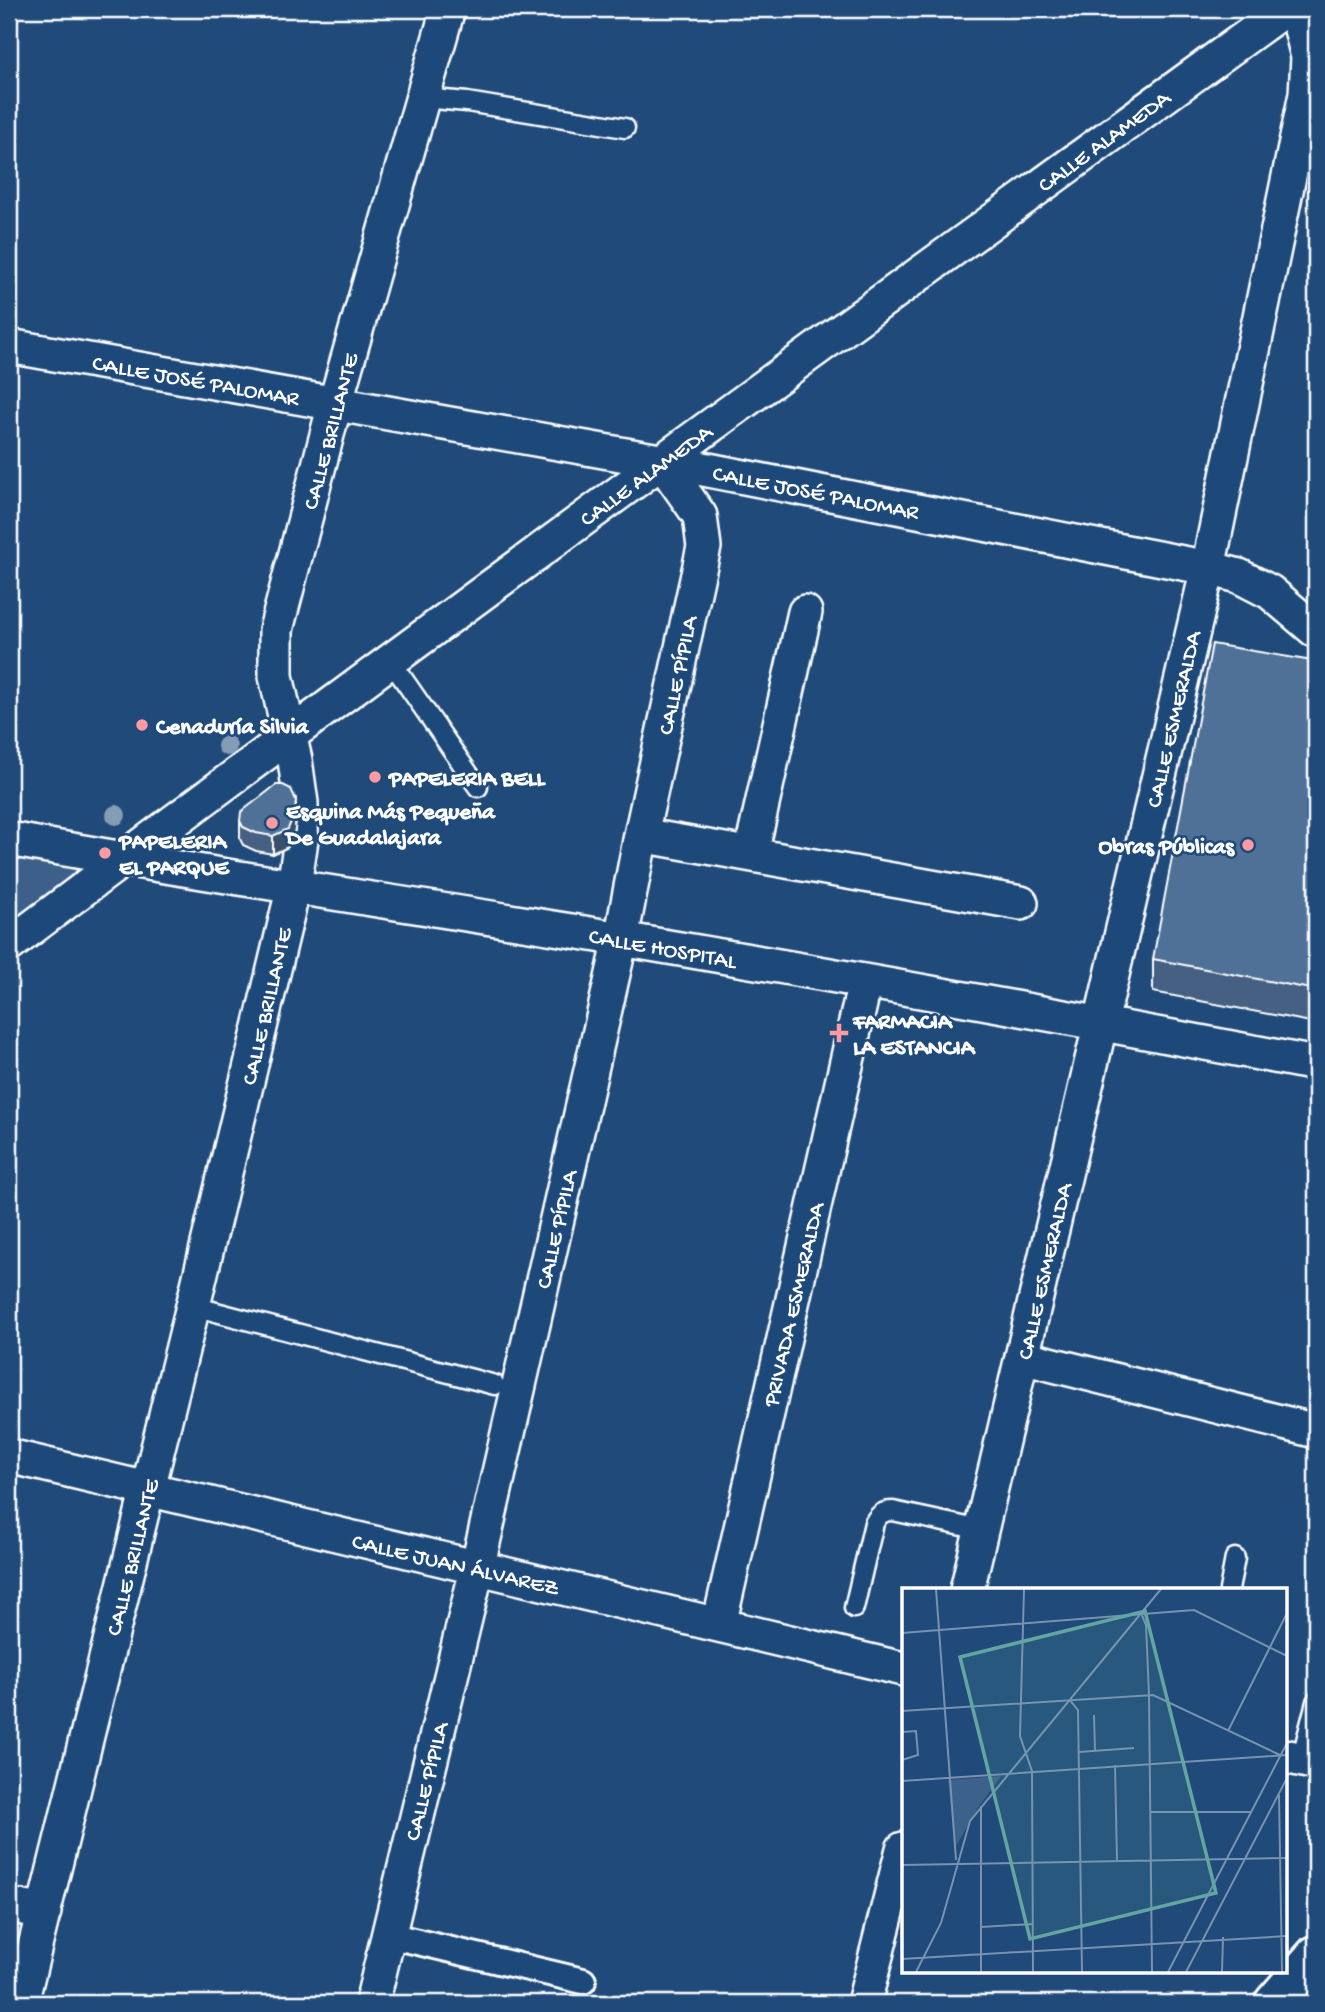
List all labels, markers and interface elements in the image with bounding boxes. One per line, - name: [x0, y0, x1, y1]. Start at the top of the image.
- street label: CALLE ALAMEDA: [1034, 85, 1178, 200]
- street label: CALLE BRILLANTE: [299, 349, 367, 513]
- street label: CALLE JOSÉ PALOMAR: [90, 351, 302, 414]
- street label: CALLE ALAMEDA: [576, 419, 720, 534]
- street label: CALLE JOSÉ PALOMAR: [710, 461, 922, 528]
- street label: CALLE PÍPILA: [654, 612, 706, 738]
- street label: CALLE ESMERALDA: [1142, 627, 1209, 811]
- place label: Cenaduría Silvia: [156, 715, 309, 742]
- marker: Cenaduría Silvia: [134, 717, 150, 733]
- place label: PAPELERIA BELL: [387, 767, 546, 794]
- marker: PAPELERIA BELL: [367, 769, 383, 785]
- place label: Esquina Más Pequeña De Guadalajara: [284, 800, 496, 853]
- marker: Esquina Más Pequeña De Guadalajara: [264, 815, 280, 831]
- place label: PAPELERIA EL PARQUE: [117, 830, 230, 883]
- place label: Obras Públicas: [1098, 835, 1236, 862]
- marker: Obras Públicas: [1240, 837, 1256, 853]
- marker: PAPELERIA EL PARQUE: [97, 845, 113, 861]
- street label: CALLE BRILLANTE: [237, 924, 300, 1088]
- street label: CALLE HOSPITAL: [587, 924, 740, 977]
- place label: FARMACIA LA ESTANCIA: [852, 1010, 976, 1063]
- marker: FARMACIA LA ESTANCIA: [831, 1025, 847, 1041]
- street label: CALLE PÍPILA: [532, 1166, 586, 1292]
- street label: CALLE ESMERALDA: [1013, 1179, 1080, 1363]
- street label: PRIVADA ESMERALDA: [759, 1199, 832, 1410]
- street label: CALLE BRILLANTE: [102, 1475, 167, 1639]
- street label: CALLE JUAN ÁLVAREZ: [349, 1528, 563, 1604]
- inset map: [902, 1588, 1286, 1974]
- street label: CALLE PÍPILA: [401, 1718, 456, 1844]

